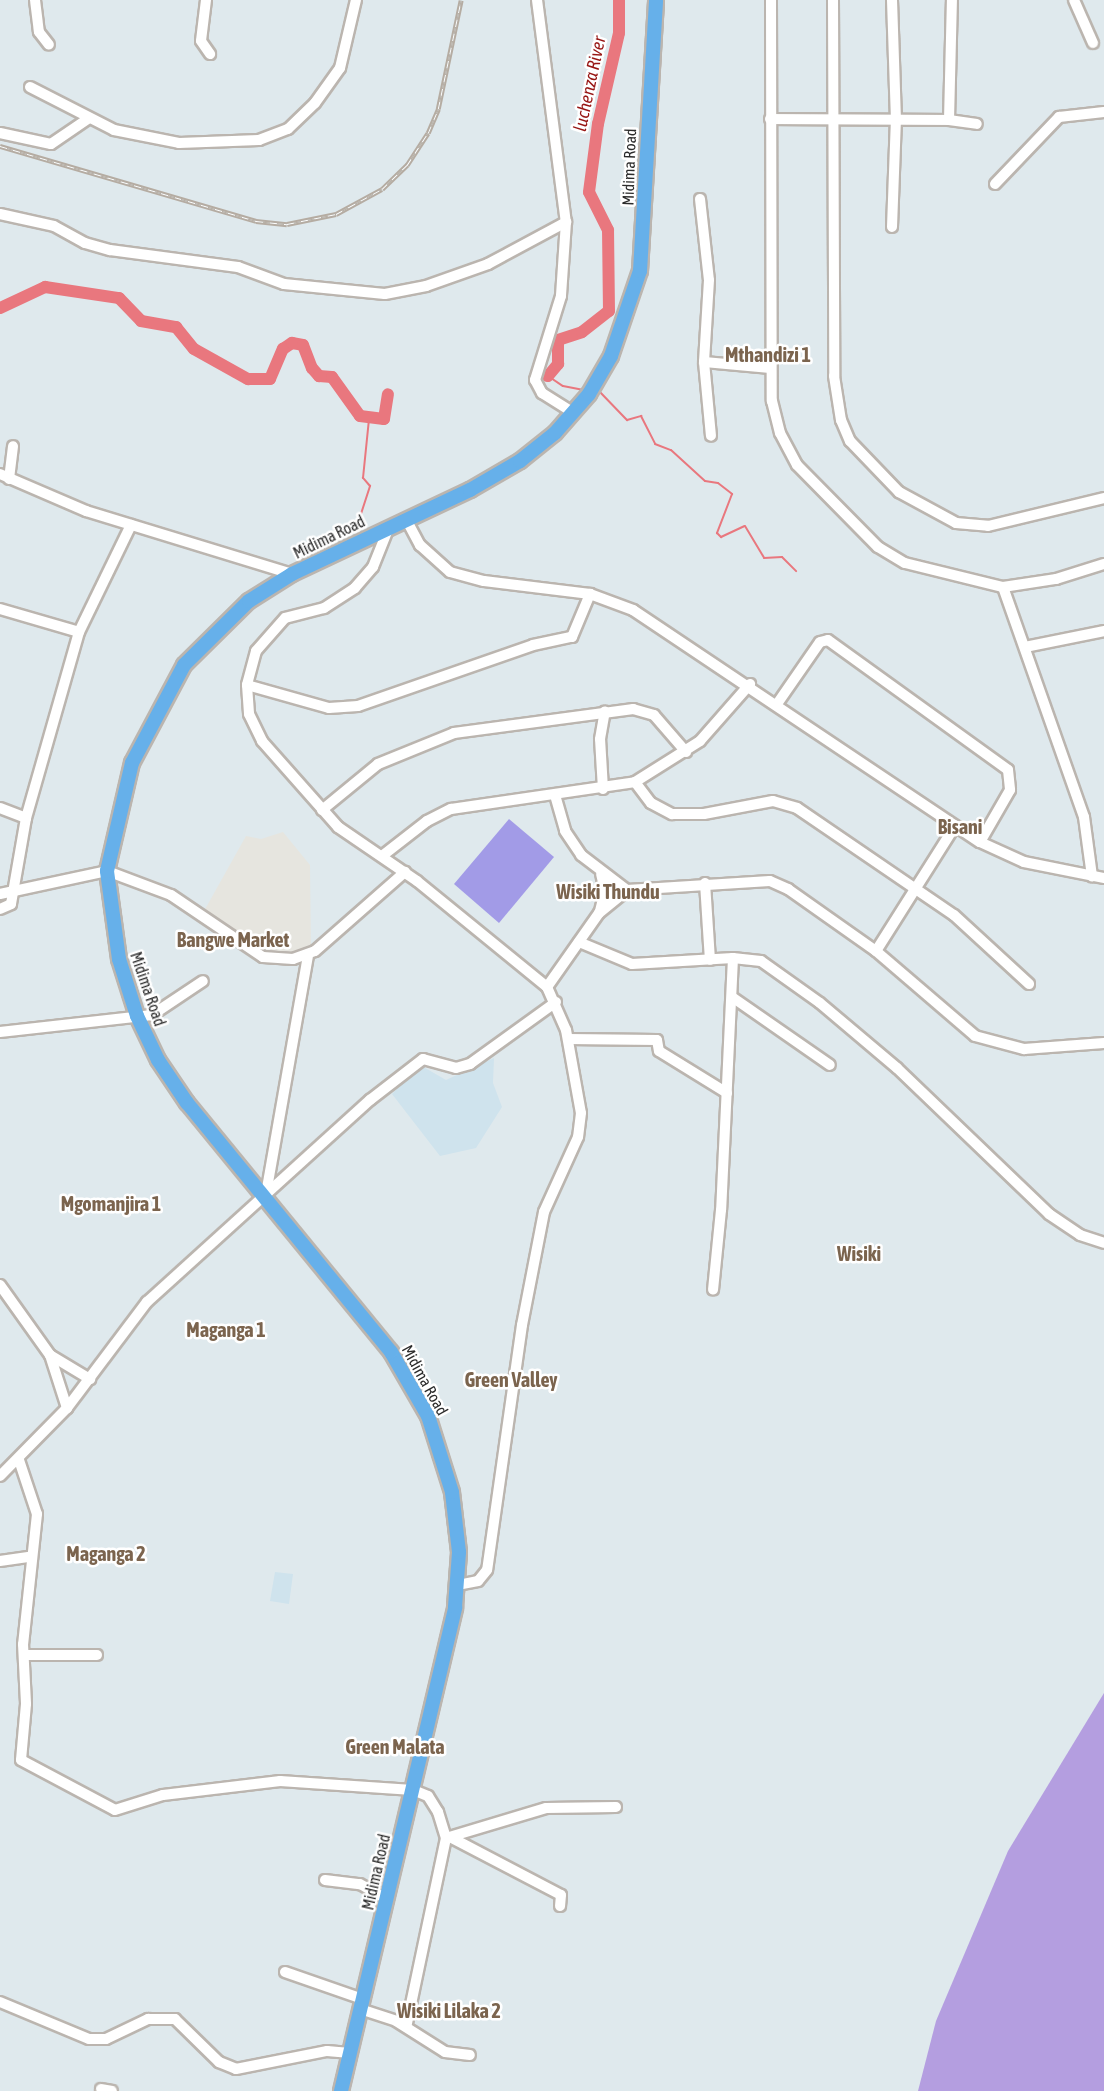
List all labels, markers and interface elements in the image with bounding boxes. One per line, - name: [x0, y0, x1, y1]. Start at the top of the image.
- water label: luchenza River: [569, 34, 611, 134]
- street label: Midima Road: [618, 128, 640, 206]
- district label: Mthandizi 1: [725, 342, 811, 366]
- street label: Midima Road: [290, 511, 368, 563]
- district label: Bisani: [938, 814, 982, 838]
- district label: Wisiki Thundu: [556, 879, 660, 903]
- district label: Bangwe Market: [177, 927, 289, 951]
- street label: Midima Road: [126, 949, 170, 1029]
- district label: Mgomanjira 1: [61, 1191, 161, 1215]
- district label: Wisiki: [837, 1241, 881, 1265]
- district label: Maganga 1: [186, 1317, 266, 1341]
- street label: Midima Road: [398, 1342, 452, 1418]
- district label: Green Valley: [464, 1367, 558, 1391]
- district label: Maganga 2: [66, 1541, 146, 1565]
- district label: Green Malata: [345, 1734, 445, 1758]
- street label: Midima Road: [358, 1832, 394, 1912]
- district label: Wisiki Lilaka 2: [397, 1998, 501, 2022]

